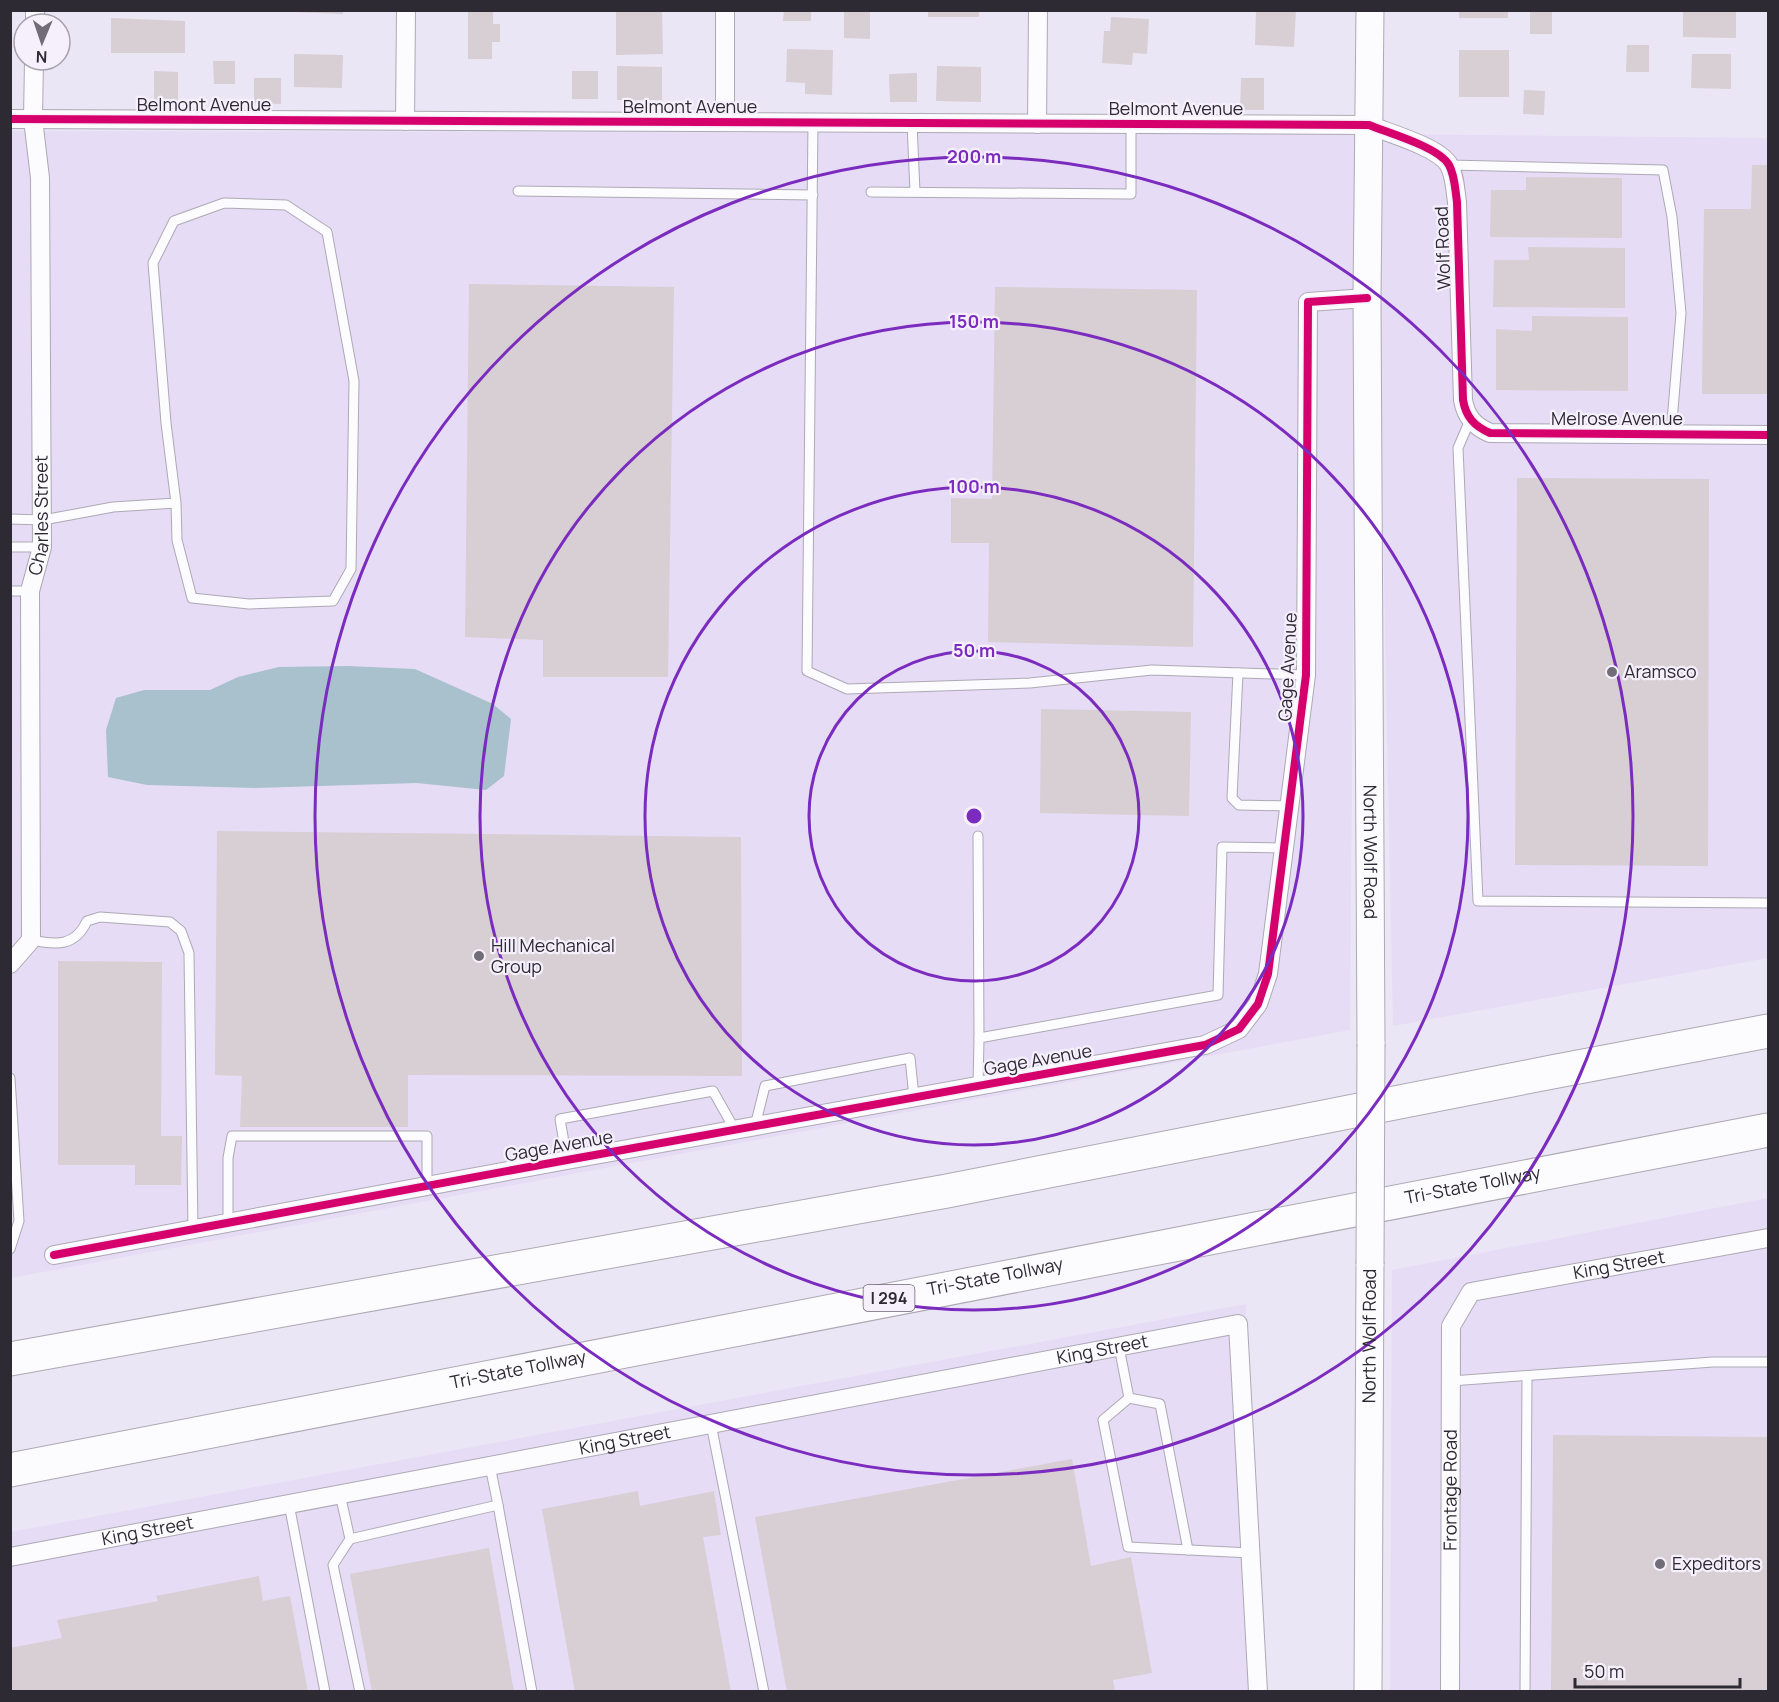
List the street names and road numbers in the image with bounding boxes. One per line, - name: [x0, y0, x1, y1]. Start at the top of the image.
- street label: Belmont Avenue: [137, 92, 271, 116]
- street label: Belmont Avenue: [623, 94, 757, 118]
- street label: Belmont Avenue: [1109, 96, 1243, 120]
- street label: Wolf Road: [1429, 206, 1455, 290]
- street label: Melrose Avenue: [1551, 406, 1683, 430]
- street label: Charles Street: [22, 455, 54, 578]
- street label: Gage Avenue: [1272, 612, 1302, 722]
- street label: North Wolf Road: [1359, 785, 1383, 919]
- street label: Gage Avenue: [982, 1038, 1094, 1080]
- street label: Gage Avenue: [503, 1124, 615, 1166]
- street label: Tri-State Tollway: [1402, 1160, 1543, 1209]
- street label: King Street: [1571, 1244, 1667, 1284]
- street label: Tri-State Tollway: [925, 1251, 1066, 1301]
- street label: North Wolf Road: [1356, 1269, 1381, 1403]
- road number: I 294: [864, 1285, 914, 1311]
- street label: King Street: [1055, 1328, 1150, 1369]
- street label: Tri-State Tollway: [448, 1344, 589, 1394]
- street label: King Street: [577, 1419, 673, 1460]
- street label: Frontage Road: [1437, 1429, 1462, 1551]
- street label: King Street: [100, 1509, 195, 1550]

